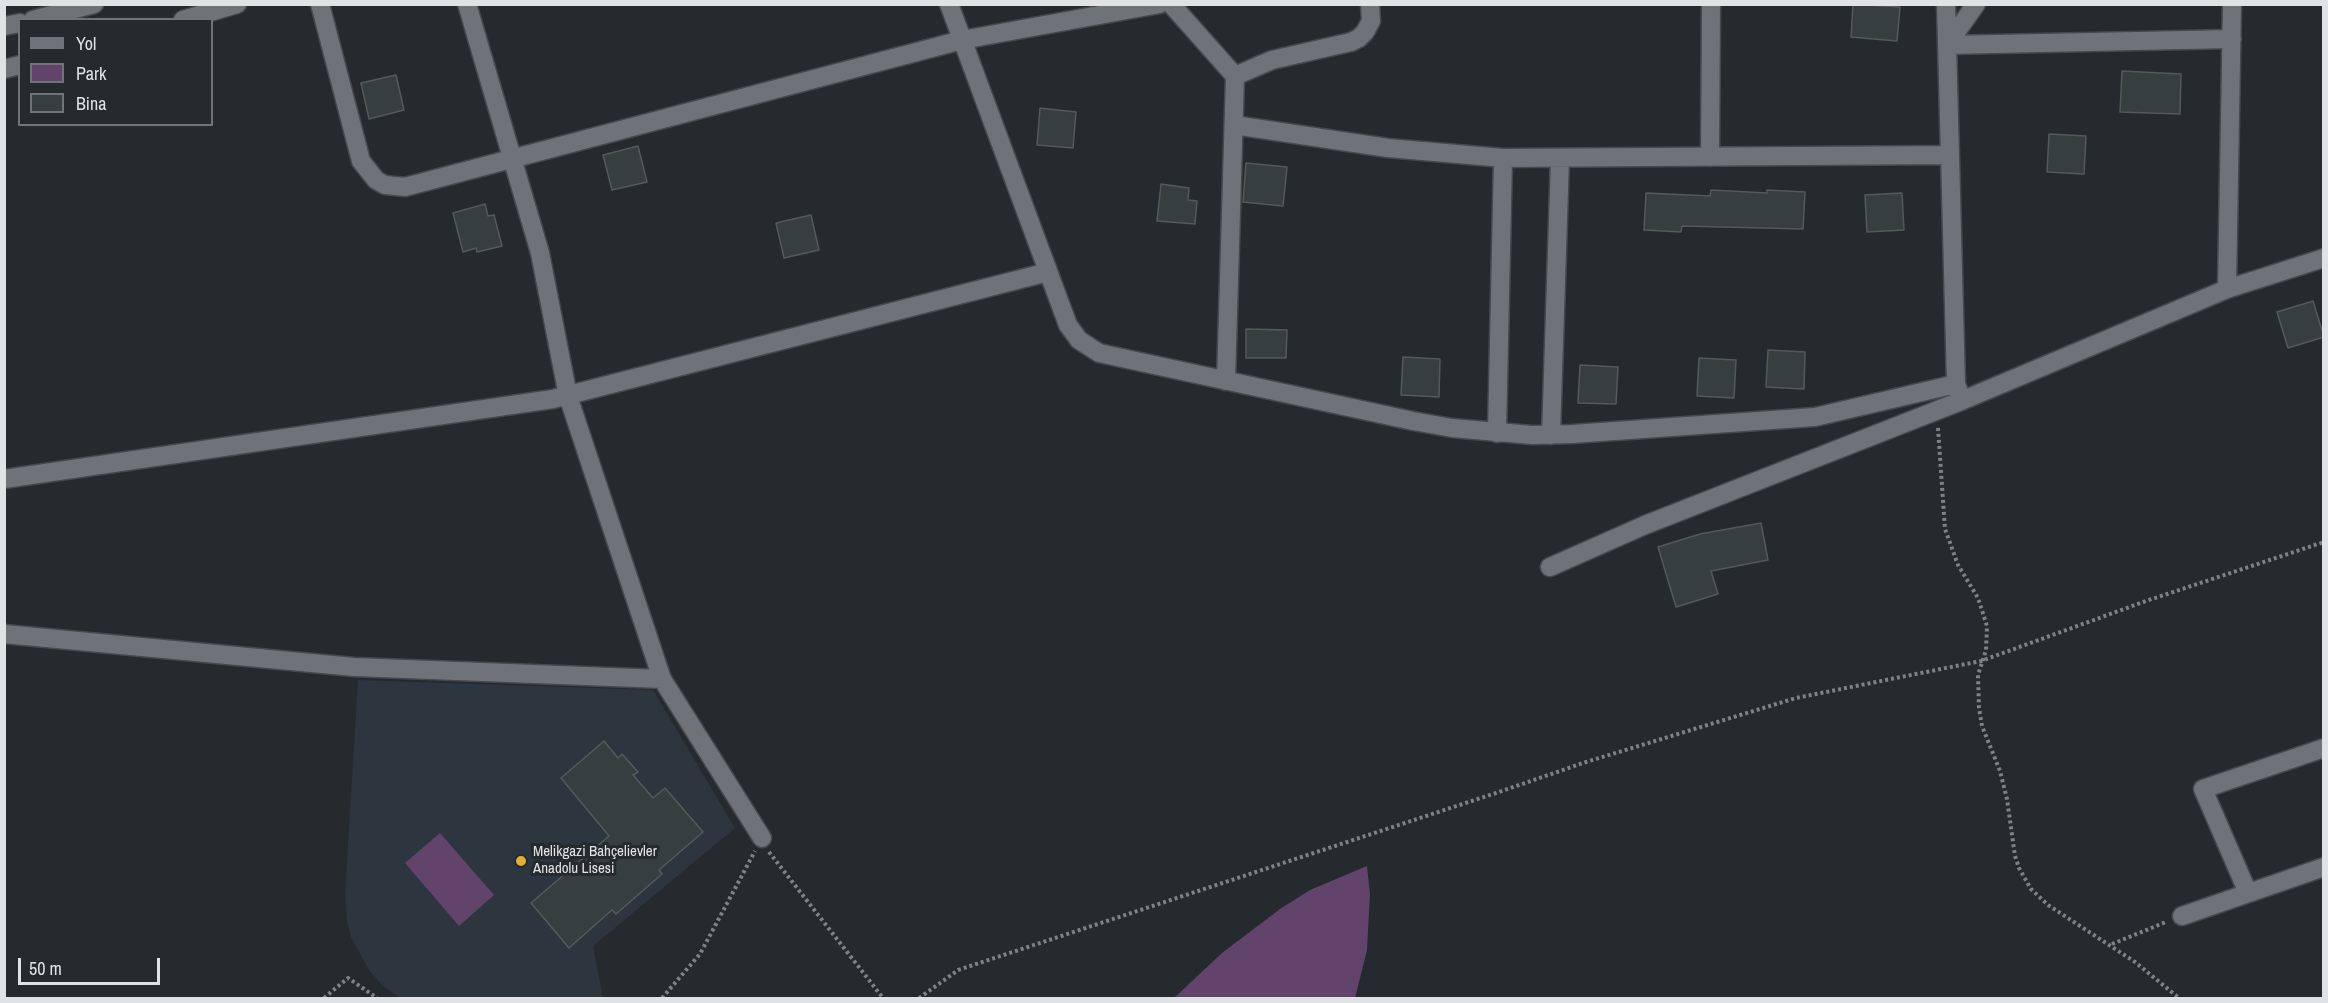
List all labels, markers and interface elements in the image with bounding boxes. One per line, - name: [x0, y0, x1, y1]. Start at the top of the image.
- legend: [18, 18, 213, 126]
- text: Yol: [76, 31, 96, 56]
- text: Park: [76, 61, 106, 86]
- text: Bina: [76, 91, 106, 116]
- place label: Melikgazi Bahçelievler Anadolu Lisesi: [533, 843, 657, 878]
- marker: Melikgazi Bahçelievler Anadolu Lisesi: [514, 854, 528, 868]
- scale bar: [21, 946, 164, 984]
- text: 50 m: [29, 956, 62, 981]

